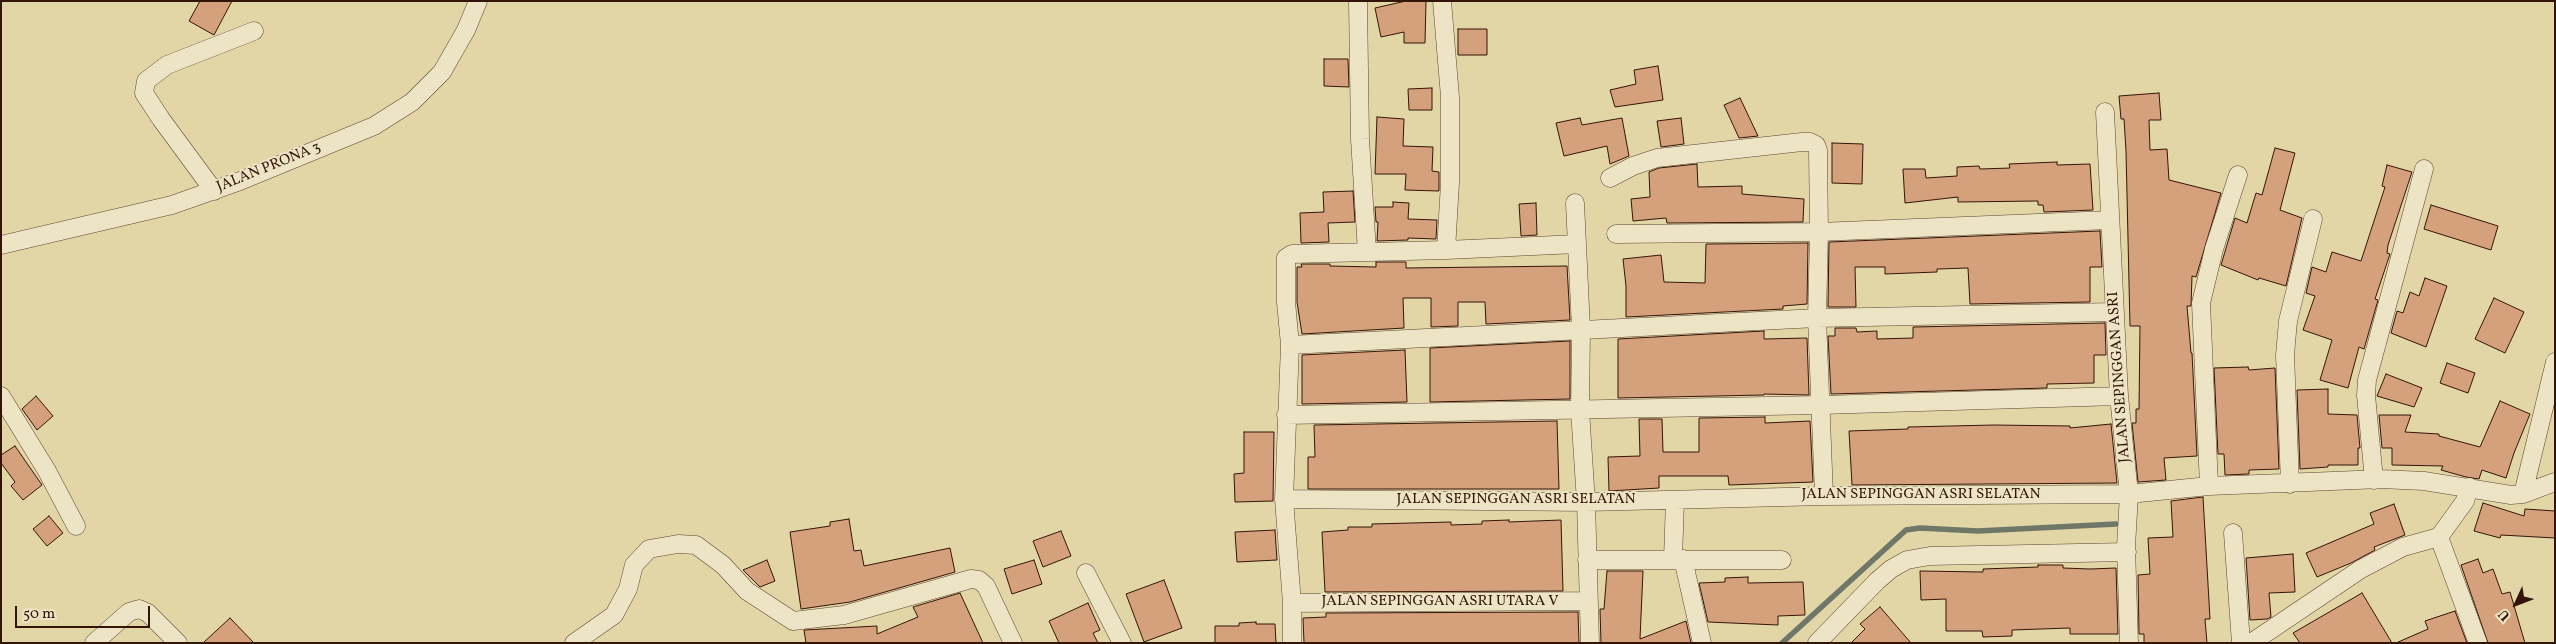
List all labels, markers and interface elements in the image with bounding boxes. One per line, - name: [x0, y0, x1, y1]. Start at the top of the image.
- street label: JALAN PRONA 3: [214, 139, 324, 197]
- street label: JALAN SEPINGGAN ASRI: [2105, 291, 2135, 463]
- street label: JALAN SEPINGGAN ASRI SELATAN: [1801, 486, 2041, 504]
- street label: JALAN SEPINGGAN ASRI SELATAN: [1396, 491, 1636, 509]
- north arrow: [2491, 579, 2541, 629]
- street label: JALAN SEPINGGAN ASRI UTARA V: [1321, 593, 1559, 611]
- scale bar: [18, 596, 152, 628]
- text: 50 m: [23, 604, 55, 625]
- text: U: [2494, 605, 2515, 625]

